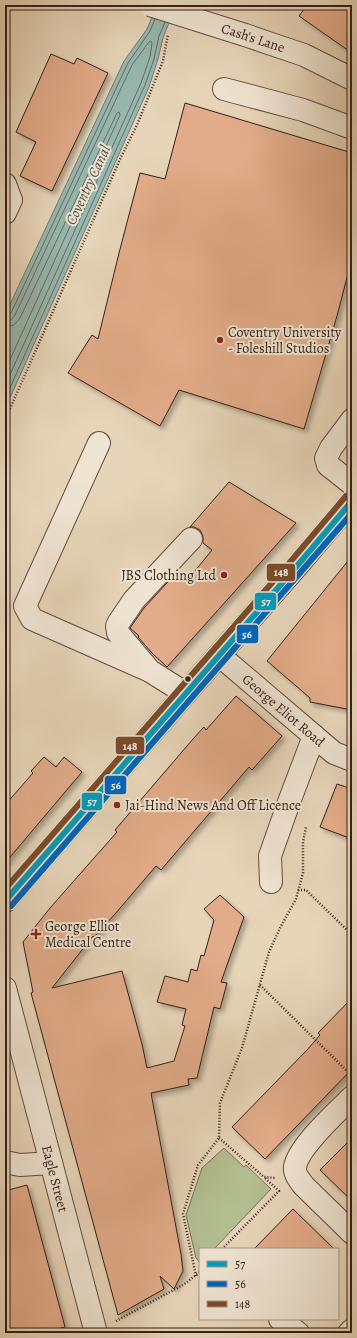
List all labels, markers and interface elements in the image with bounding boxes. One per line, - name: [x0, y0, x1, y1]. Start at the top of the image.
- street label: Cash's Lane: [219, 19, 287, 57]
- water label: Coventry Canal: [61, 142, 115, 228]
- place label: Coventry University - Foleshill Studios: [228, 323, 342, 358]
- marker: Coventry University - Foleshill Studios: [215, 335, 225, 345]
- line badge: 148: [266, 563, 296, 582]
- text: 148: [274, 565, 288, 580]
- place label: JBS Clothing Ltd: [121, 566, 216, 585]
- marker: JBS Clothing Ltd: [219, 570, 229, 580]
- line badge: 57: [254, 592, 277, 611]
- text: 57: [261, 594, 271, 609]
- line badge: 56: [236, 624, 259, 644]
- text: 56: [242, 627, 252, 642]
- street label: George Eliot Road: [238, 669, 329, 751]
- unlabelled marker: [183, 674, 193, 684]
- line badge: 148: [115, 736, 145, 755]
- text: 148: [123, 739, 137, 754]
- line badge: 56: [104, 775, 127, 795]
- text: 56: [111, 778, 121, 793]
- line badge: 57: [81, 792, 103, 811]
- text: 57: [87, 794, 97, 809]
- place label: Jai-Hind News And Off Licence: [125, 796, 301, 815]
- marker: Jai-Hind News And Off Licence: [112, 800, 122, 810]
- place label: George Elliot Medical Centre: [45, 917, 131, 952]
- marker: George Elliot Medical Centre: [30, 928, 42, 940]
- street label: Eagle Street: [37, 1143, 73, 1214]
- legend: [199, 1248, 339, 1320]
- text: 57: [235, 1256, 246, 1272]
- text: 56: [235, 1276, 246, 1292]
- text: 148: [235, 1296, 251, 1312]

